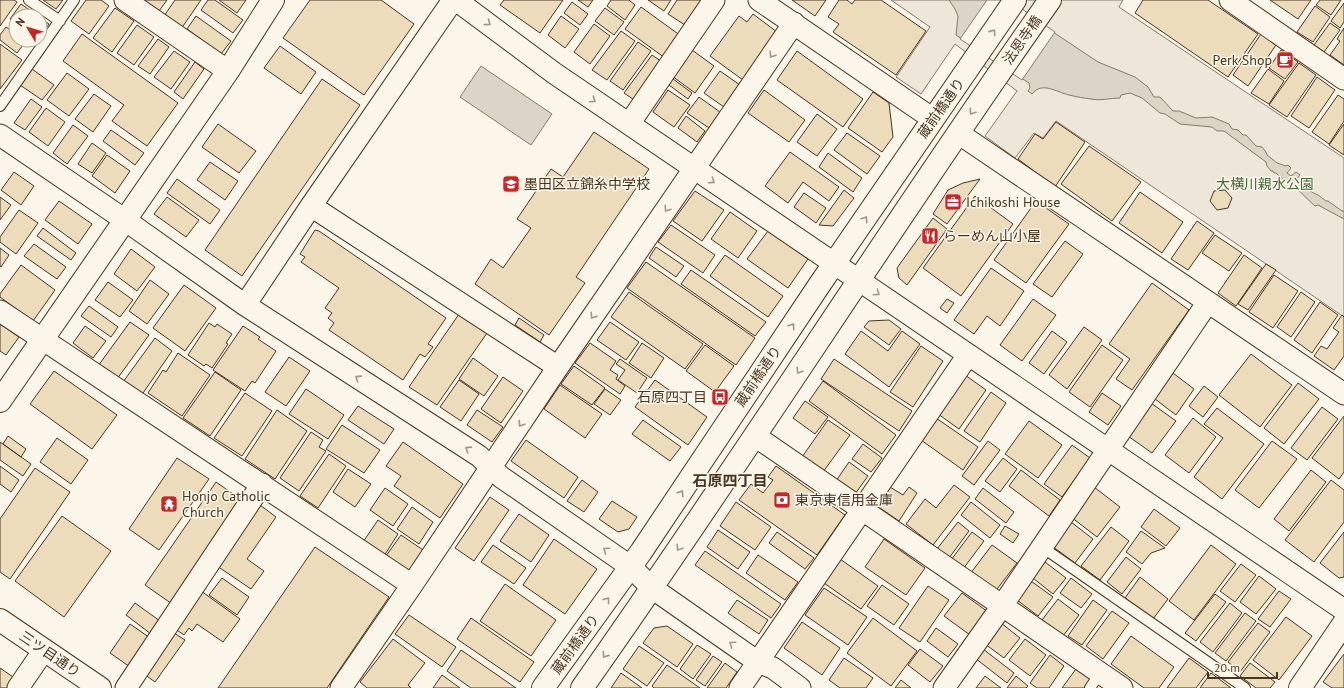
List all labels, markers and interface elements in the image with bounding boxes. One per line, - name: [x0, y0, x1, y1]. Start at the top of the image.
- north arrow: [8, 8, 48, 48]
- street label: 法恩寺橋: [999, 12, 1045, 68]
- text: N: [12, 15, 28, 29]
- one-way arrow: [483, 19, 490, 26]
- one-way arrow: [988, 29, 995, 36]
- cafe icon: Perk Shop: [1275, 50, 1295, 70]
- one-way arrow: [769, 51, 777, 58]
- place label: Perk Shop: [1213, 51, 1272, 69]
- street label: 蔵前橋通り: [914, 74, 968, 142]
- one-way arrow: [589, 95, 596, 103]
- one-way arrow: [970, 107, 977, 114]
- school or university icon: 墨田区立錦糸中学校: [501, 174, 521, 194]
- place label: 墨田区立錦糸中学校: [524, 175, 650, 193]
- park label: 大横川親水公園: [1216, 175, 1314, 193]
- one-way arrow: [708, 176, 715, 183]
- office icon: Ichikoshi House: [943, 192, 963, 212]
- place label: Ichikoshi House: [966, 193, 1060, 211]
- one-way arrow: [665, 204, 672, 211]
- one-way arrow: [860, 216, 867, 223]
- restaurant icon: らーめん山小屋: [920, 226, 940, 246]
- place label: らーめん山小屋: [943, 227, 1041, 245]
- one-way arrow: [873, 288, 880, 296]
- one-way arrow: [590, 312, 598, 319]
- one-way arrow: [787, 323, 795, 330]
- street label: 蔵前橋通り: [731, 342, 785, 410]
- one-way arrow: [796, 367, 804, 374]
- one-way arrow: [356, 376, 363, 383]
- bus stop icon: 石原四丁目: [710, 387, 730, 407]
- place label: 石原四丁目: [637, 388, 707, 406]
- one-way arrow: [518, 420, 525, 427]
- one-way arrow: [465, 446, 472, 453]
- district label: 石原四丁目: [692, 471, 768, 490]
- place label: Honjo Catholic Church: [182, 487, 270, 521]
- one-way arrow: [676, 490, 683, 497]
- bank icon: 東京東信用金庫: [772, 490, 792, 510]
- place label: 東京東信用金庫: [795, 491, 893, 509]
- temple icon: Honjo Catholic Church: [159, 494, 179, 514]
- one-way arrow: [676, 544, 684, 551]
- one-way arrow: [603, 547, 610, 555]
- one-way arrow: [602, 597, 609, 604]
- street label: 蔵前橋通り: [547, 610, 603, 678]
- street label: 三ツ目通り: [16, 627, 84, 681]
- one-way arrow: [730, 642, 737, 649]
- one-way arrow: [602, 651, 610, 658]
- scale bar: [1208, 654, 1277, 680]
- text: 20 m: [1214, 660, 1240, 675]

